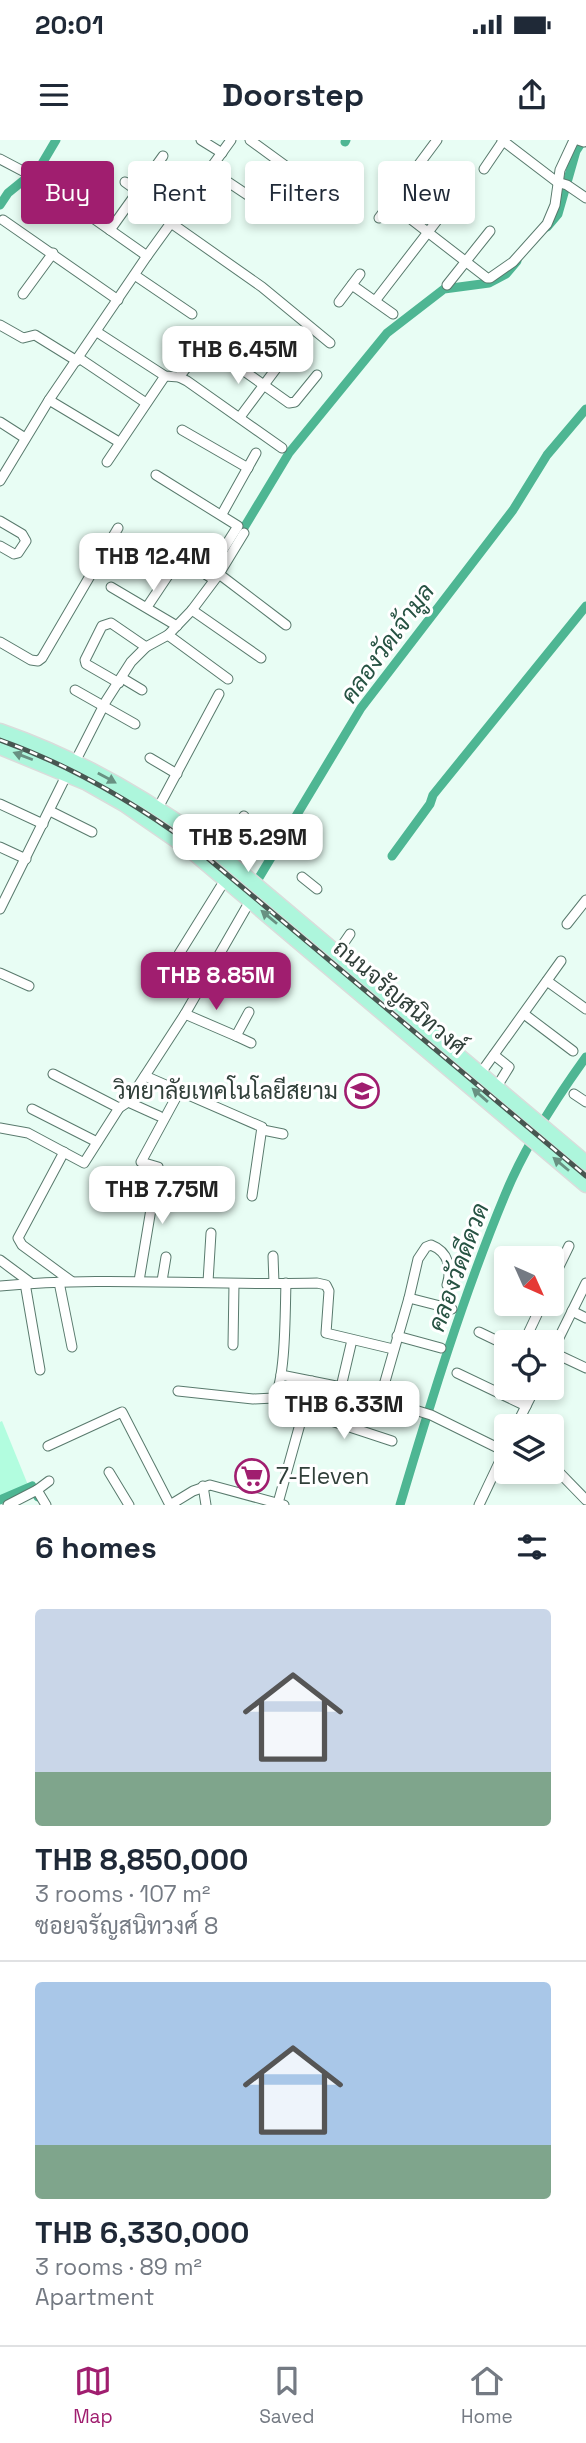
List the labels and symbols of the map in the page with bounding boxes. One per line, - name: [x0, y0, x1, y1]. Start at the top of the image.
- pin: THB 6.45M: [158, 327, 318, 386]
- pin: THB 12.4M: [73, 533, 233, 593]
- water label: คลองวัดเจ้ามูล: [333, 577, 443, 710]
- one-way arrow: [12, 750, 33, 761]
- one-way arrow: [98, 772, 117, 784]
- pin: THB 5.29M: [168, 814, 328, 874]
- one-way arrow: [260, 910, 277, 925]
- street label: ถนนจรัญสนิทวงศ์: [327, 932, 473, 1061]
- pin: THB 8.85M: [136, 952, 296, 1012]
- school or university icon: วิทยาลัยเทคโนโลยีสยาม: [343, 1072, 381, 1110]
- place label: วิทยาลัยเทคโนโลยีสยาม: [112, 1075, 338, 1106]
- one-way arrow: [471, 1087, 489, 1103]
- one-way arrow: [552, 1156, 570, 1171]
- pin: THB 7.75M: [82, 1166, 242, 1226]
- water label: คลองวัดดีดวด: [420, 1198, 496, 1336]
- north arrow: [494, 1246, 564, 1316]
- pin: THB 6.33M: [264, 1382, 424, 1441]
- supermarket icon: 7-Eleven: [233, 1457, 271, 1495]
- place label: 7-Eleven: [276, 1461, 369, 1491]

